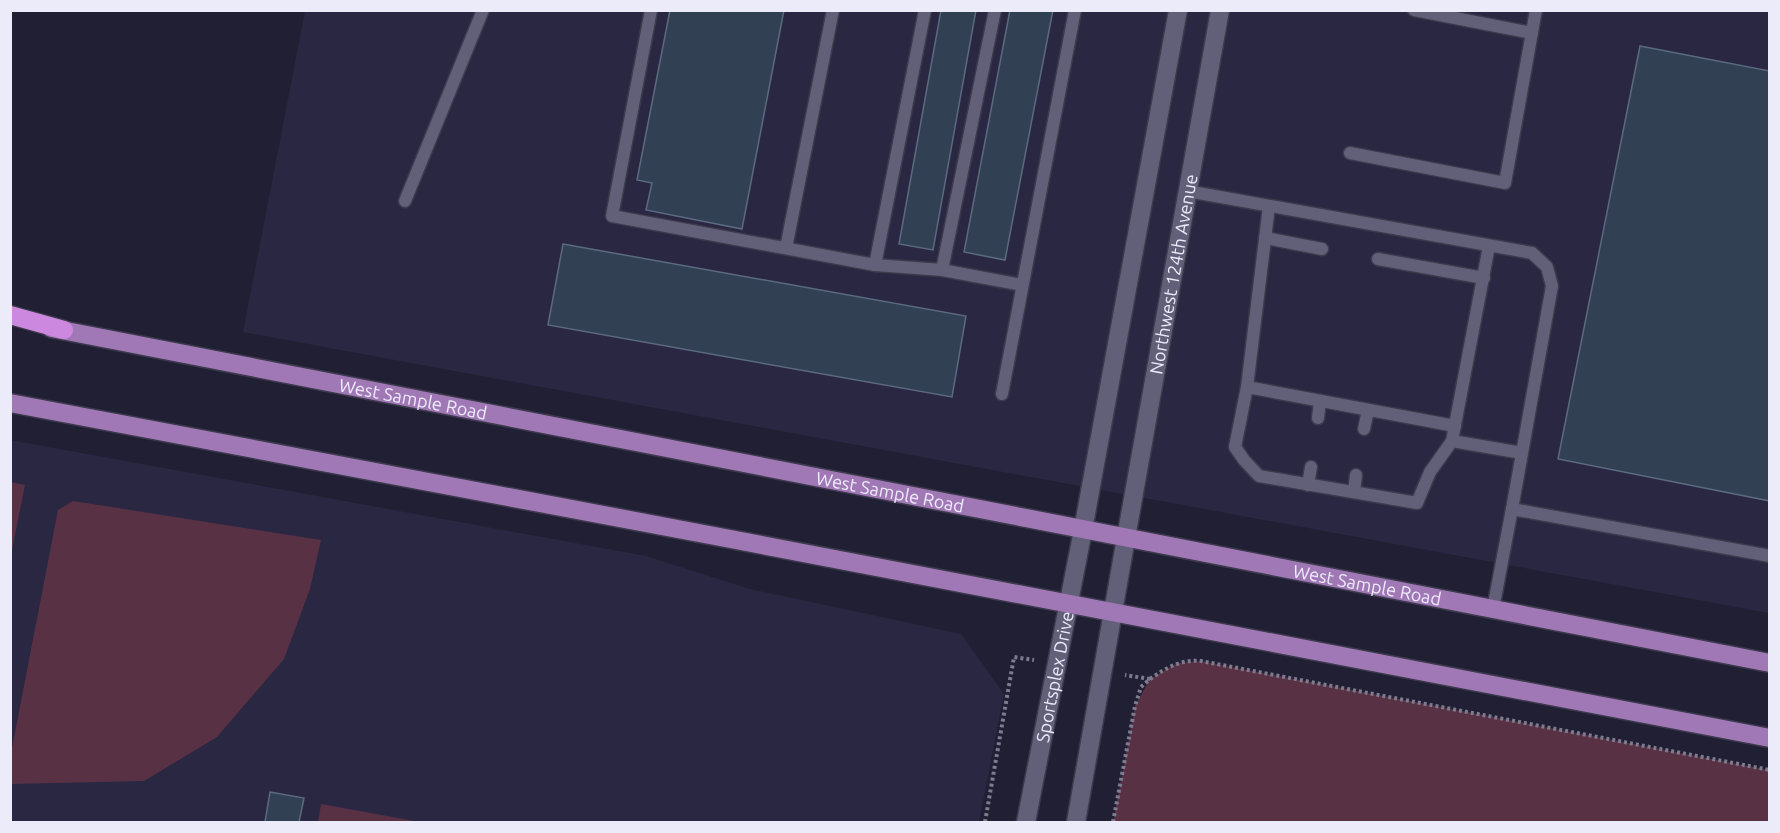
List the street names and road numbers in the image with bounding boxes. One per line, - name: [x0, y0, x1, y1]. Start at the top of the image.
- street label: Northwest 124th Avenue: [1145, 172, 1201, 376]
- street label: West Sample Road: [337, 374, 489, 423]
- street label: West Sample Road: [814, 467, 966, 516]
- street label: West Sample Road: [1291, 560, 1443, 609]
- street label: Sportsplex Drive: [1032, 609, 1077, 744]

